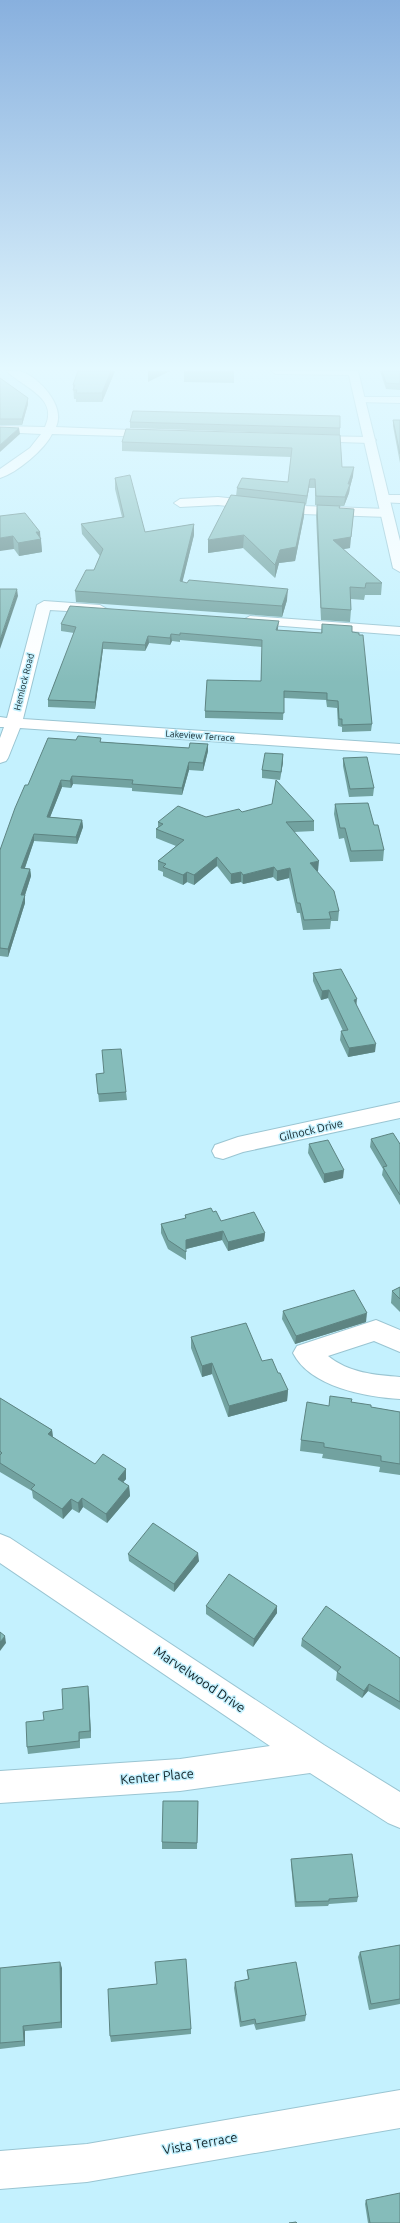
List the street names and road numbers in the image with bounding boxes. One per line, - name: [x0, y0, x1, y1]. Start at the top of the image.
- street label: Hemlock Road: [12, 653, 36, 711]
- street label: Lakeview Terrace: [165, 729, 235, 743]
- street label: Gilnock Drive: [278, 1117, 344, 1143]
- street label: Marvelwood Drive: [152, 1643, 248, 1715]
- street label: Kenter Place: [120, 1766, 194, 1786]
- street label: Vista Terrace: [162, 2130, 238, 2156]

